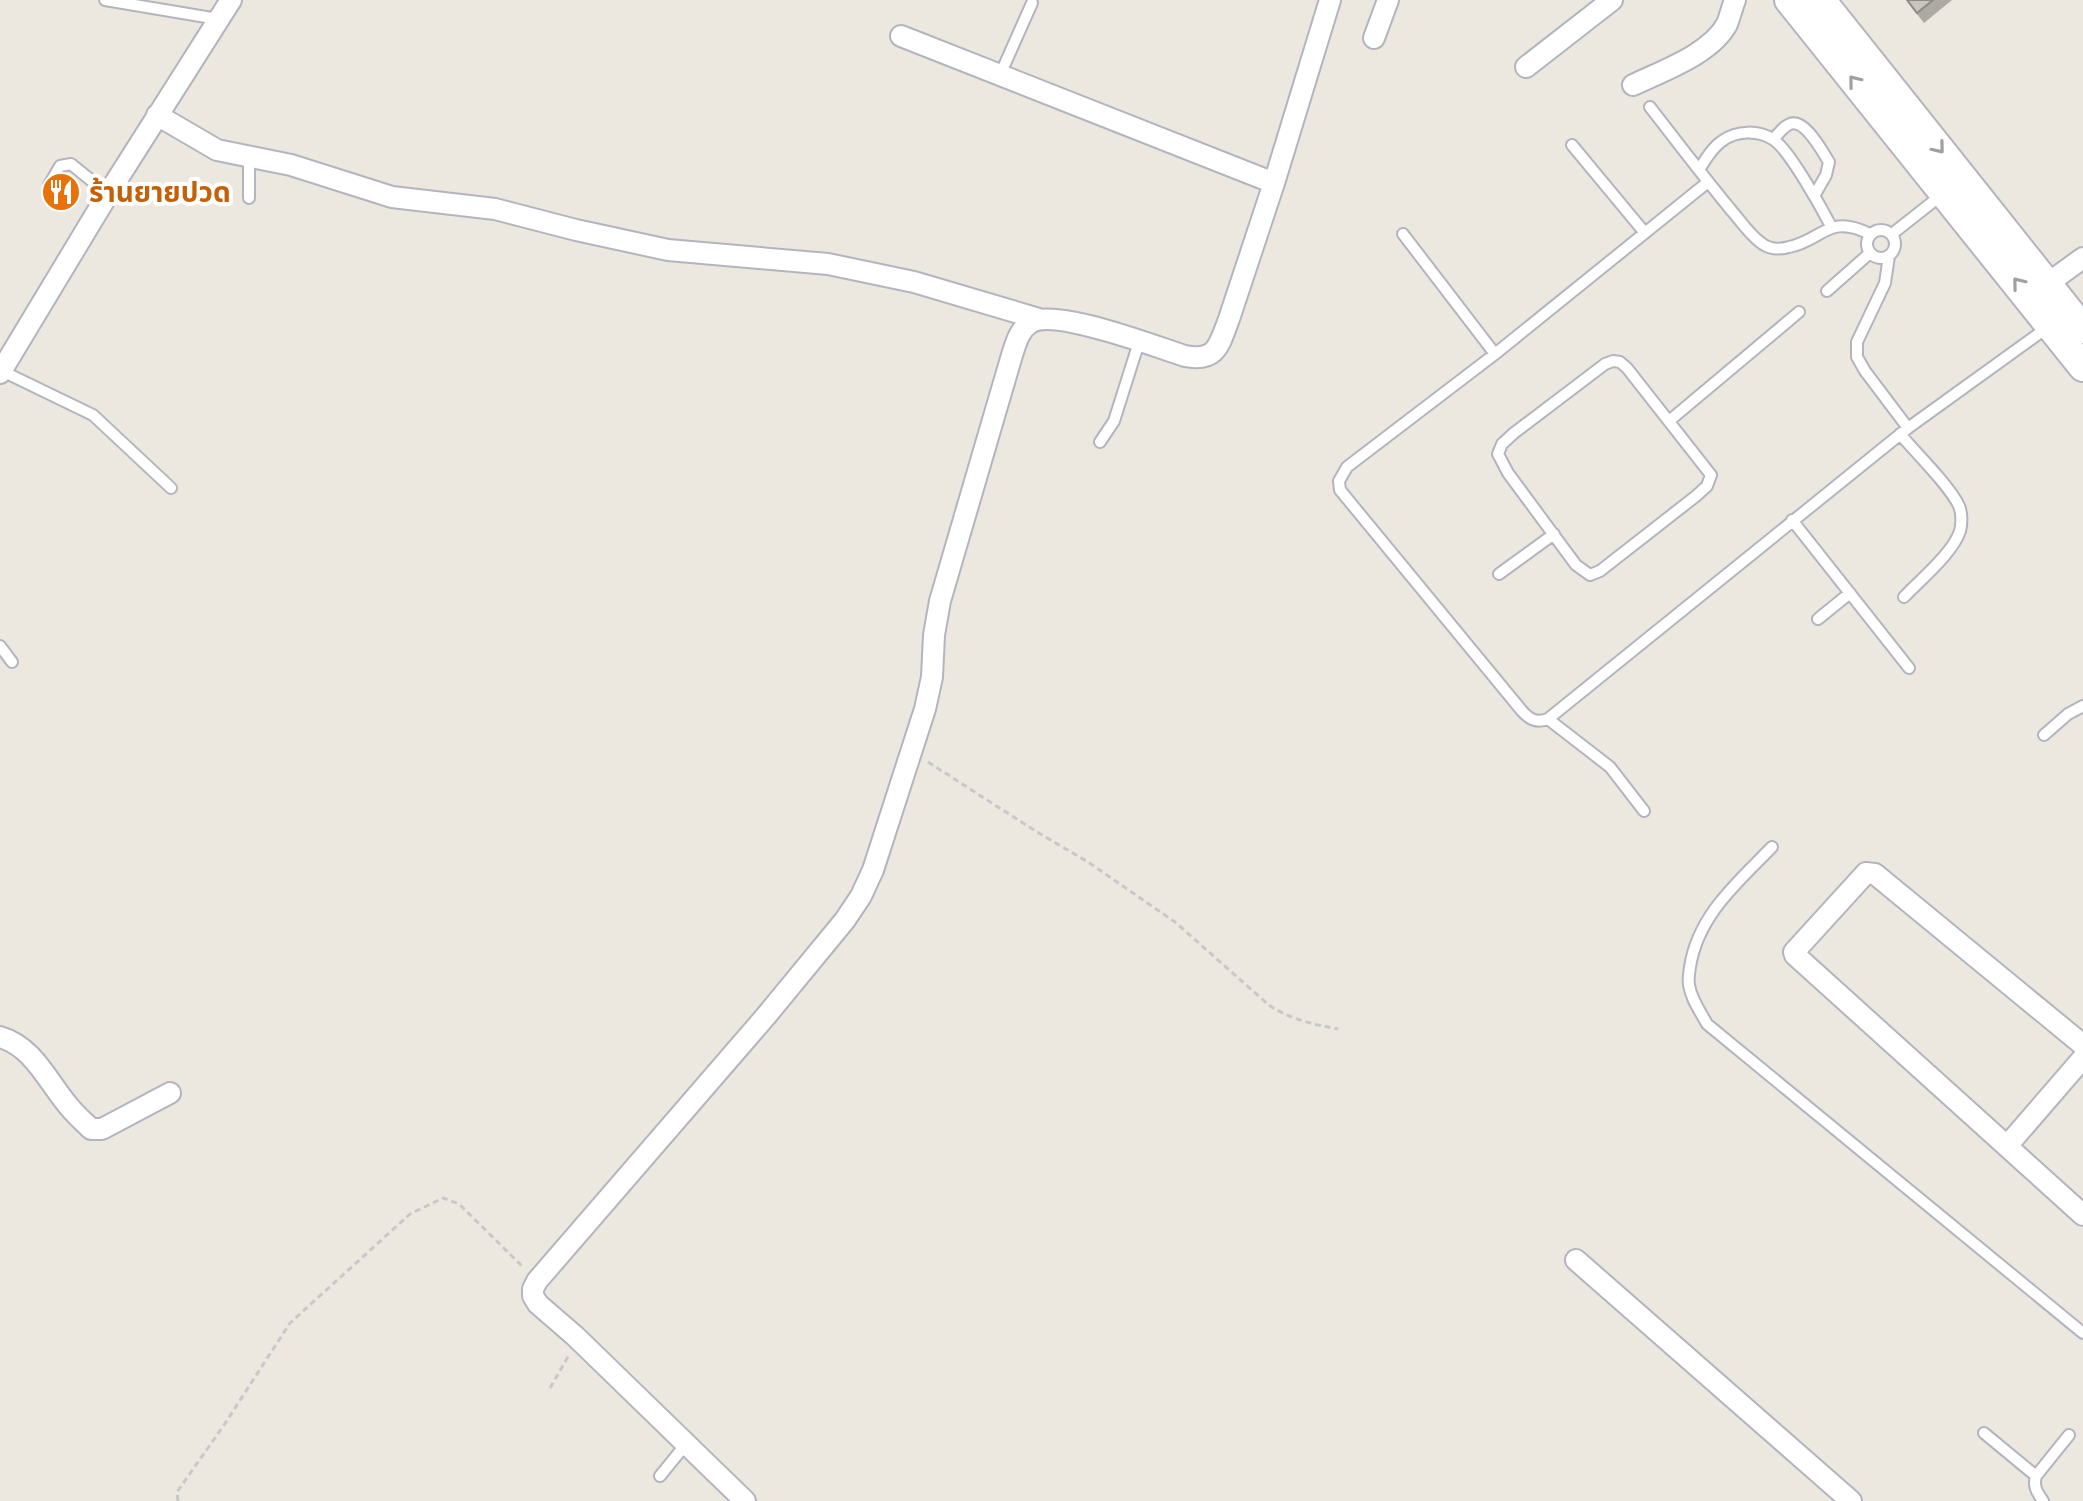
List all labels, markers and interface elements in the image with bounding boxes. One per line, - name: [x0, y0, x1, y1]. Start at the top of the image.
- one-way arrow: [1850, 75, 1864, 90]
- one-way arrow: [1930, 139, 1944, 154]
- restaurant icon: ร้านยายปวด: [40, 171, 82, 213]
- place label: ร้านยายปวด: [89, 176, 231, 209]
- one-way arrow: [2013, 277, 2027, 292]

